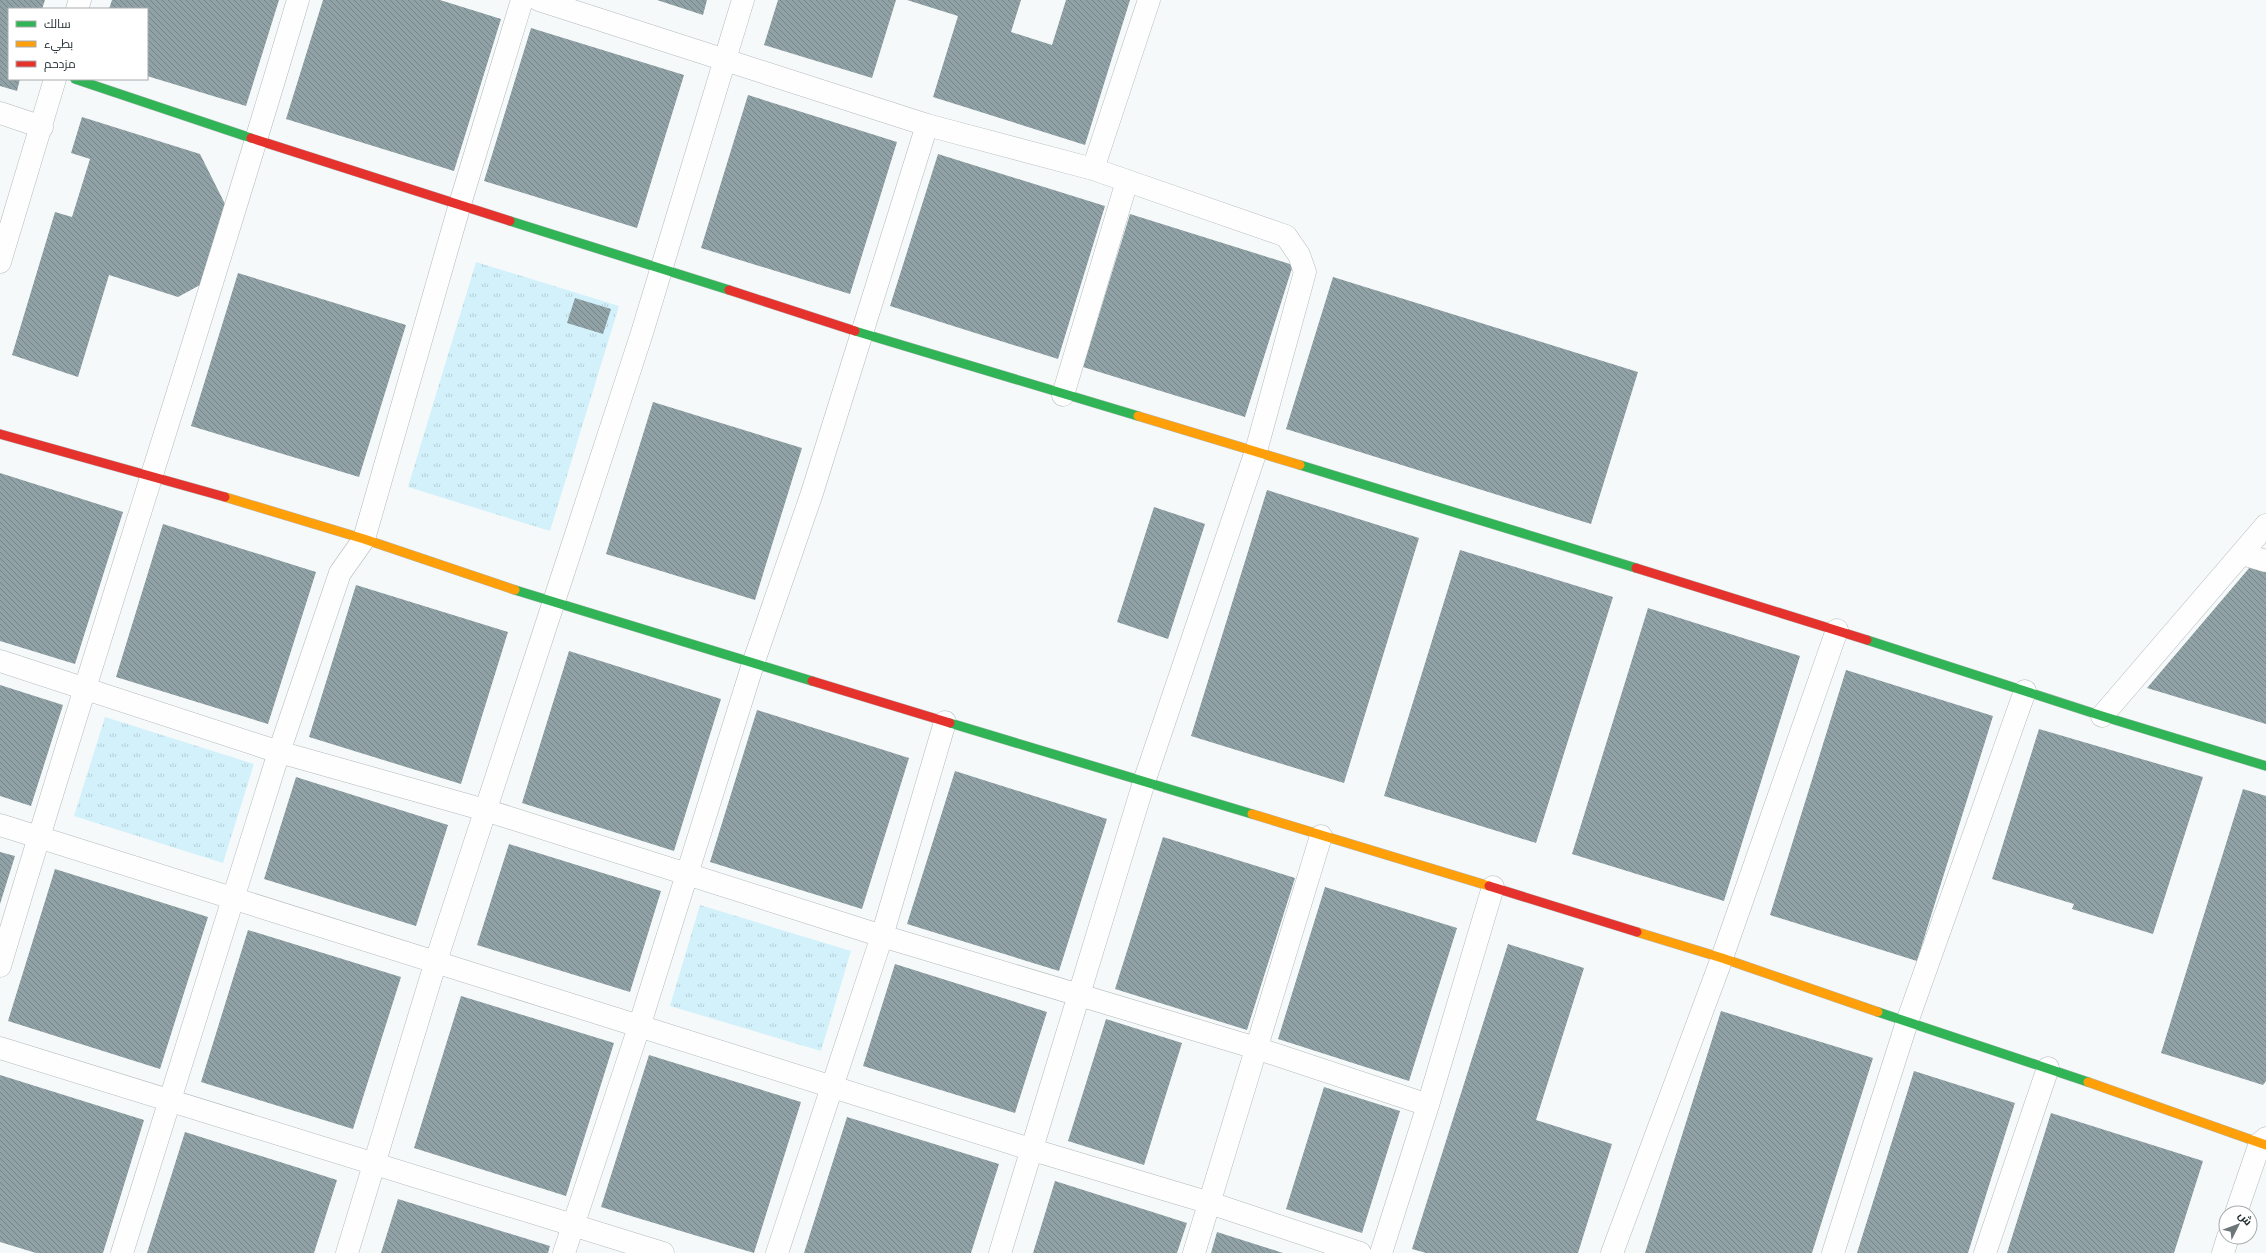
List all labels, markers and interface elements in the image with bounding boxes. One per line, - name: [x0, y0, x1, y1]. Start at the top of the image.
- legend: [8, 8, 148, 80]
- text: سالك: [44, 17, 71, 31]
- text: بطيء: [44, 37, 73, 54]
- text: مزدحم: [44, 57, 76, 72]
- north arrow: [2218, 1205, 2258, 1245]
- text: ش: [2236, 1209, 2255, 1228]

